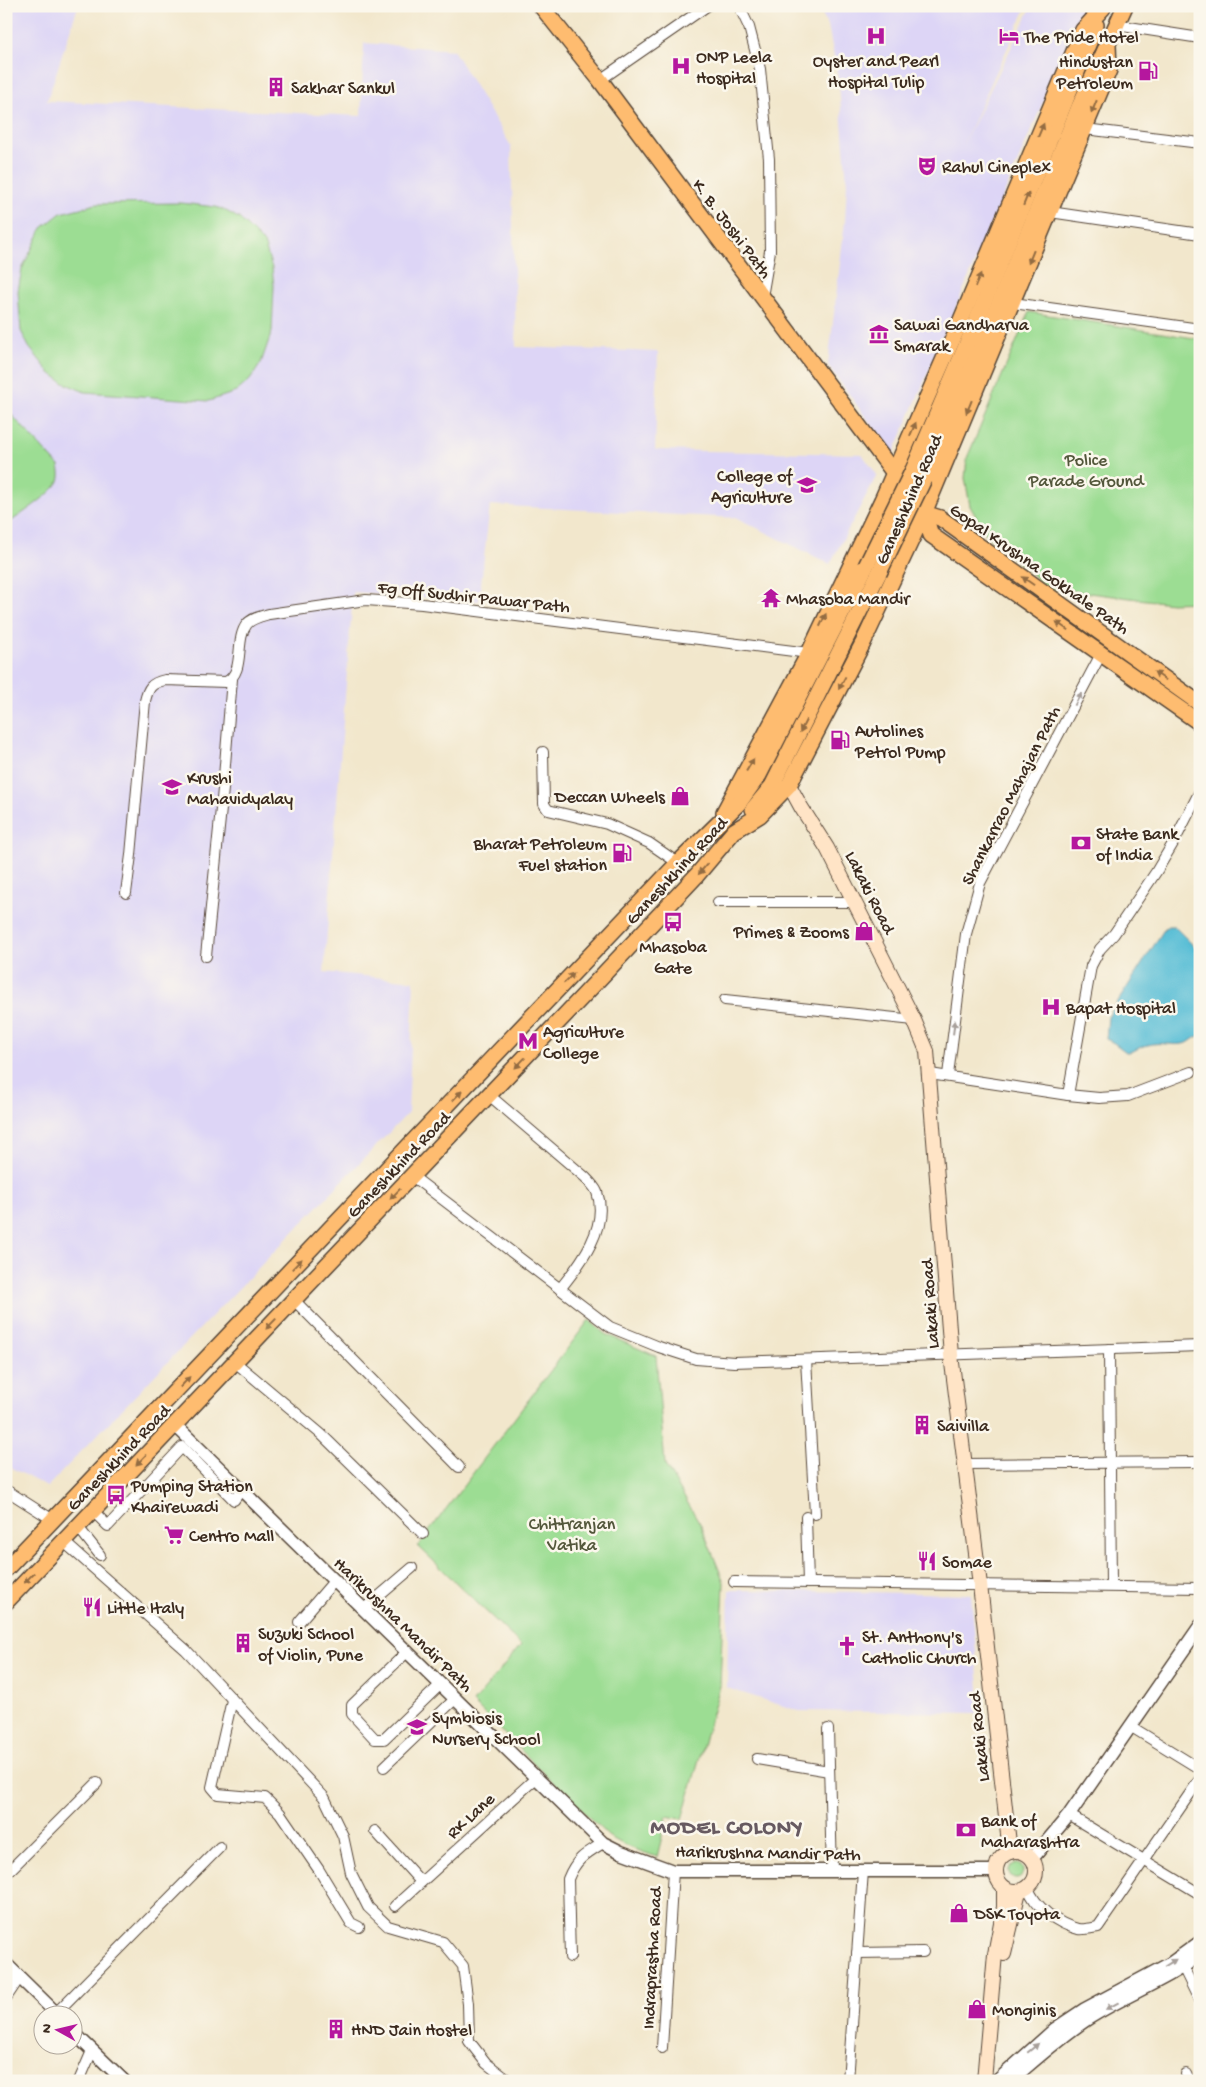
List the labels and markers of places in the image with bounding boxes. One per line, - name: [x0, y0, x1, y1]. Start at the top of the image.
- hospital icon: Oyster and Pearl Hospital Tulip: [865, 25, 887, 47]
- hotel icon: The Pride Hotel: [998, 25, 1020, 47]
- place label: The Pride Hotel: [1023, 28, 1139, 49]
- place label: ONP Leela Hospital: [696, 48, 773, 90]
- place label: Oyster and Pearl Hospital Tulip: [813, 52, 939, 94]
- place label: Hindustan Petroleum: [1055, 53, 1133, 95]
- hospital icon: ONP Leela Hospital: [670, 55, 692, 77]
- fuel station icon: Hindustan Petroleum: [1137, 60, 1159, 82]
- building icon: Sakhar Sankul: [265, 76, 287, 98]
- place label: Sakhar Sankul: [291, 79, 395, 100]
- theatre icon: Rahul Cineplex: [916, 155, 938, 177]
- place label: Rahul Cineplex: [942, 158, 1051, 179]
- place label: Sawai Gandharva Smarak: [894, 316, 1030, 358]
- museum icon: Sawai Gandharva Smarak: [868, 323, 890, 345]
- place label: College of Agriculture: [711, 467, 793, 509]
- school or university icon: College of Agriculture: [796, 474, 818, 496]
- temple icon: Mhasoba Mandir: [760, 587, 782, 609]
- place label: Mhasoba Mandir: [786, 590, 911, 611]
- place label: Autolines Petrol Pump: [854, 722, 946, 764]
- fuel station icon: Autolines Petrol Pump: [829, 729, 851, 751]
- place label: Krushi Mahavidyalay: [187, 769, 293, 811]
- school or university icon: Krushi Mahavidyalay: [161, 776, 183, 798]
- shop icon: Deccan Wheels: [669, 785, 691, 807]
- place label: Deccan Wheels: [554, 788, 666, 809]
- place label: State Bank of India: [1096, 825, 1180, 867]
- bank icon: State Bank of India: [1070, 832, 1092, 854]
- place label: Bharat Petroleum Fuel station: [472, 835, 607, 877]
- fuel station icon: Bharat Petroleum Fuel station: [611, 842, 633, 864]
- bus stop icon: Mhasoba Gate: [662, 911, 684, 933]
- shop icon: Primes & Zooms: [853, 920, 875, 942]
- place label: Primes & Zooms: [733, 923, 850, 944]
- place label: Mhasoba Gate: [639, 938, 708, 980]
- hospital icon: Bapat Hospital: [1040, 996, 1062, 1018]
- place label: Bapat Hospital: [1065, 999, 1176, 1020]
- place label: Agriculture College: [543, 1023, 625, 1065]
- metro station icon: Agriculture College: [517, 1030, 539, 1052]
- building icon: Saivilla: [911, 1414, 933, 1436]
- place label: Saivilla: [937, 1417, 990, 1438]
- place label: Pumping Station Khairewadi: [130, 1477, 253, 1519]
- bus stop icon: Pumping Station Khairewadi: [105, 1484, 127, 1506]
- supermarket icon: Centro Mall: [163, 1524, 185, 1546]
- place label: Centro Mall: [189, 1527, 274, 1548]
- restaurant icon: Somae: [916, 1550, 938, 1572]
- place label: Somae: [942, 1553, 992, 1574]
- restaurant icon: Little Italy: [81, 1596, 103, 1618]
- place label: Little Italy: [107, 1599, 184, 1620]
- place label: Suzuki School of Violin, Pune: [258, 1625, 364, 1667]
- place label: St. Anthony's Catholic Church: [862, 1628, 977, 1670]
- building icon: Suzuki School of Violin, Pune: [232, 1632, 254, 1654]
- church icon: St. Anthony's Catholic Church: [836, 1635, 858, 1657]
- place label: Symbiosis Nursery School: [432, 1709, 541, 1751]
- school or university icon: Symbiosis Nursery School: [406, 1716, 428, 1738]
- place label: Bank of Maharashtra: [980, 1812, 1081, 1854]
- bank icon: Bank of Maharashtra: [955, 1819, 977, 1841]
- shop icon: DSK Toyota: [948, 1902, 970, 1924]
- place label: DSK Toyota: [973, 1905, 1061, 1926]
- shop icon: Monginis: [966, 1998, 988, 2020]
- place label: Monginis: [992, 2001, 1057, 2022]
- building icon: HND Jain Hostel: [325, 2018, 347, 2040]
- place label: HND Jain Hostel: [351, 2021, 472, 2042]

